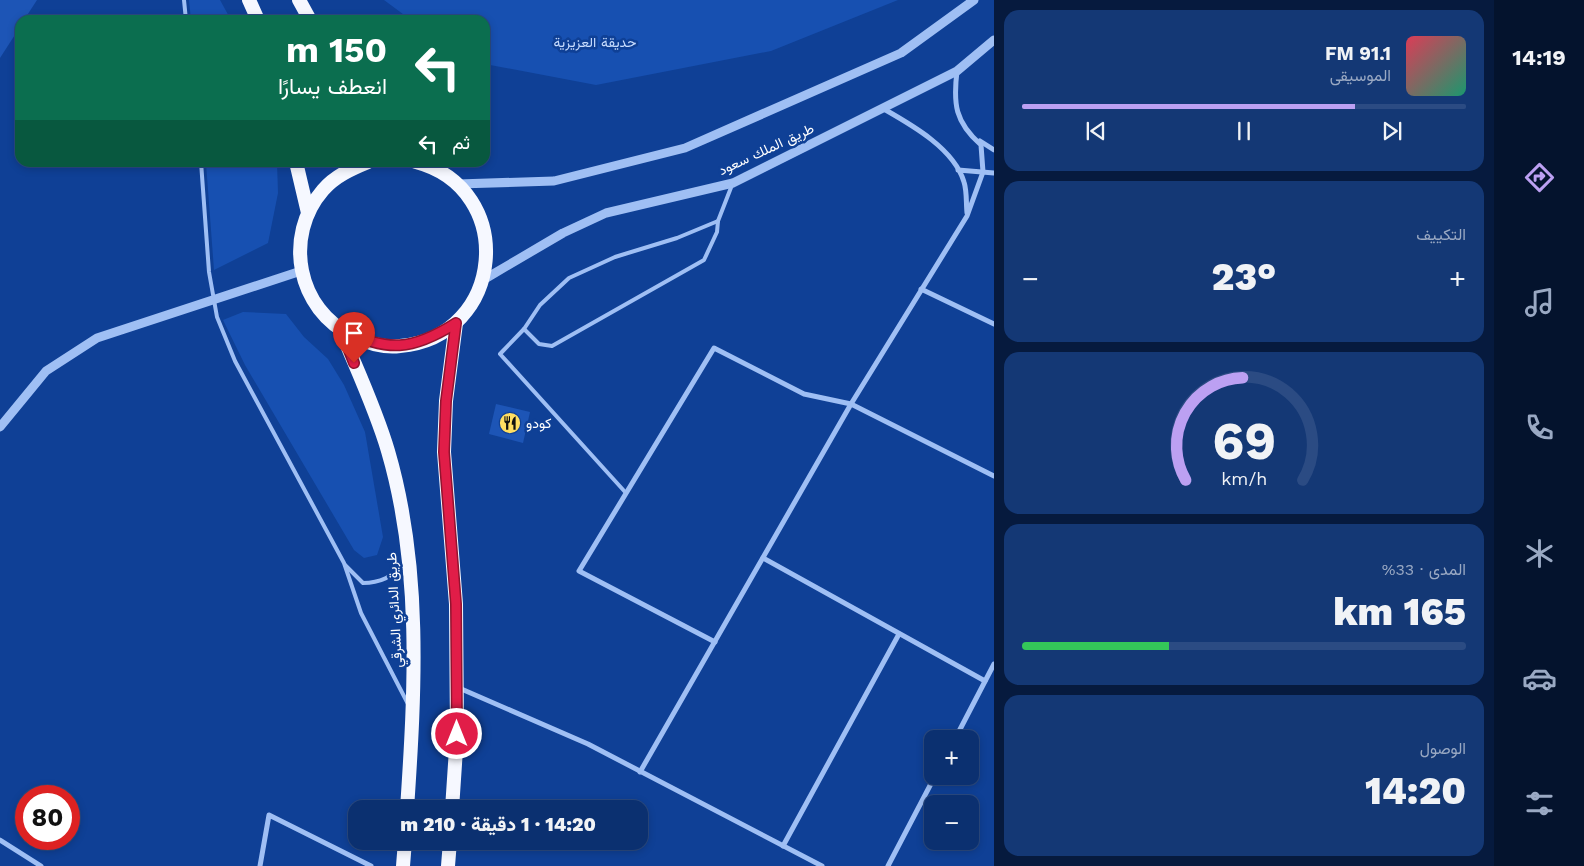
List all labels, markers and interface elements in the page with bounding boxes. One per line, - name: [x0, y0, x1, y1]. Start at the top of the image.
- text: 150 m: [286, 29, 387, 71]
- park label: حديقة العزيزية: [554, 34, 636, 51]
- icon: left: [405, 35, 470, 100]
- text: 91.1 FM: [1325, 42, 1391, 65]
- text: 14:19: [1512, 45, 1566, 70]
- text: الموسيقى: [1330, 66, 1391, 85]
- text: انعطف يسارًا: [278, 74, 387, 99]
- icon: previous: [1082, 117, 1110, 145]
- icon: pause: [1230, 117, 1258, 145]
- icon: next: [1378, 117, 1406, 145]
- street label: طريق الملك سعود: [716, 120, 817, 179]
- icon: left: [414, 130, 442, 158]
- text: ثم: [452, 131, 470, 154]
- icon: directions: [1522, 160, 1557, 195]
- text: التكييف: [1416, 225, 1466, 244]
- text: 23°: [1212, 255, 1276, 299]
- text: −: [1022, 262, 1039, 295]
- text: +: [1449, 262, 1466, 295]
- icon: music: [1522, 285, 1557, 320]
- pin: [333, 312, 375, 363]
- icon: arrive: [340, 319, 368, 347]
- icon: phone: [1522, 410, 1557, 445]
- restaurant icon: كودو: [498, 411, 522, 435]
- text: 69: [1212, 411, 1276, 472]
- place label: كودو: [526, 415, 551, 432]
- text: km/h: [1221, 468, 1267, 489]
- icon: climate: [1522, 536, 1557, 571]
- street label: طريق الدائري الشرقي: [383, 552, 409, 668]
- text: المدى · 33%: [1382, 560, 1466, 579]
- text: 165 km: [1333, 590, 1466, 634]
- icon: car: [1522, 661, 1557, 696]
- position arrow: [430, 707, 482, 759]
- map controls: [924, 730, 979, 850]
- button: +: [924, 730, 979, 785]
- text: الوصول: [1420, 739, 1466, 758]
- text: 14:20: [1365, 769, 1466, 813]
- speed limit sign: 80: [15, 785, 80, 850]
- icon: filters: [1522, 786, 1557, 821]
- button: −: [924, 795, 979, 850]
- text: 14:20 · 1 دقيقة · 210 m: [400, 813, 596, 836]

